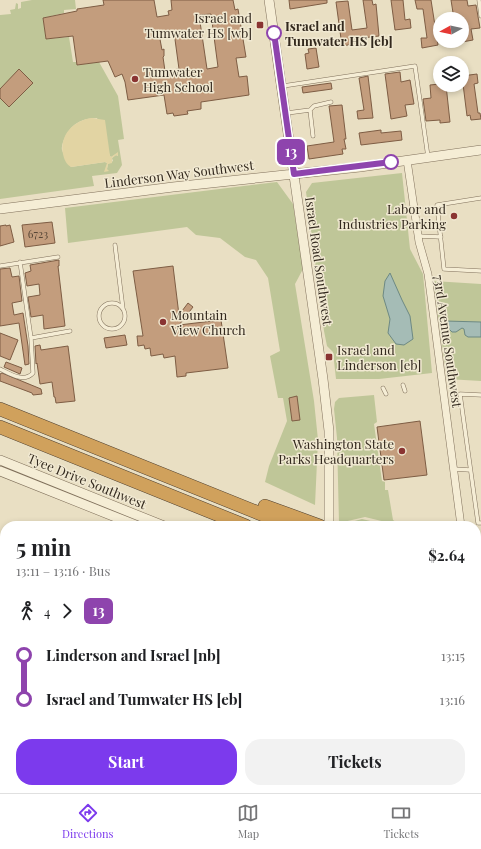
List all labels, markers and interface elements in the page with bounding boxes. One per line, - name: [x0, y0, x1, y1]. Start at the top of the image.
- place label: Israel and Tumwater HS [wb]: [145, 9, 252, 41]
- north arrow: [433, 12, 469, 48]
- map controls: [433, 12, 469, 92]
- place label: Israel and Tumwater HS [eb]: [285, 17, 393, 49]
- marker: Israel and Tumwater HS [wb]: [255, 20, 265, 30]
- marker: Israel and Tumwater HS [eb]: [266, 25, 282, 41]
- button: layers: [433, 56, 469, 92]
- place label: Tumwater High School: [143, 63, 213, 95]
- marker: Tumwater High School: [130, 74, 140, 84]
- line badge: 13: [273, 139, 309, 165]
- text: 13: [285, 142, 297, 161]
- unlabelled marker: [383, 154, 399, 170]
- street label: Linderson Way Southwest: [103, 156, 255, 191]
- street label: Israel Road Southwest: [302, 196, 337, 327]
- place label: Labor and Industries Parking: [338, 200, 446, 232]
- marker: Labor and Industries Parking: [449, 211, 459, 221]
- house number: 6723: [28, 226, 48, 241]
- street label: 73rd Avenue Southwest: [431, 273, 466, 409]
- place label: Mountain View Church: [170, 306, 246, 338]
- marker: Mountain View Church: [158, 317, 168, 327]
- place label: Israel and Linderson [eb]: [337, 341, 421, 373]
- marker: Israel and Linderson [eb]: [324, 352, 334, 362]
- place label: Washington State Parks Headquarters: [278, 435, 394, 467]
- marker: Washington State Parks Headquarters: [397, 446, 407, 456]
- street label: Tyee Drive Southwest: [25, 449, 149, 512]
- text: 5 min: [16, 532, 71, 562]
- text: $2.64: [428, 545, 465, 565]
- text: 13:11 – 13:16 · Bus: [16, 562, 110, 579]
- icon: walk: [16, 600, 38, 622]
- icon: forward: [56, 600, 78, 622]
- text: 13: [92, 601, 105, 620]
- text: 4: [44, 603, 50, 620]
- text: Linderson and Israel [nb]: [46, 645, 221, 665]
- text: 13:15: [441, 647, 465, 664]
- text: Israel and Tumwater HS [eb]: [46, 689, 242, 709]
- text: 13:16: [440, 691, 465, 708]
- button: Start: [16, 739, 237, 785]
- button: Tickets: [245, 739, 465, 785]
- tab: Directions: [62, 802, 113, 841]
- tab: Map: [237, 802, 259, 841]
- tab: Tickets: [383, 802, 419, 841]

